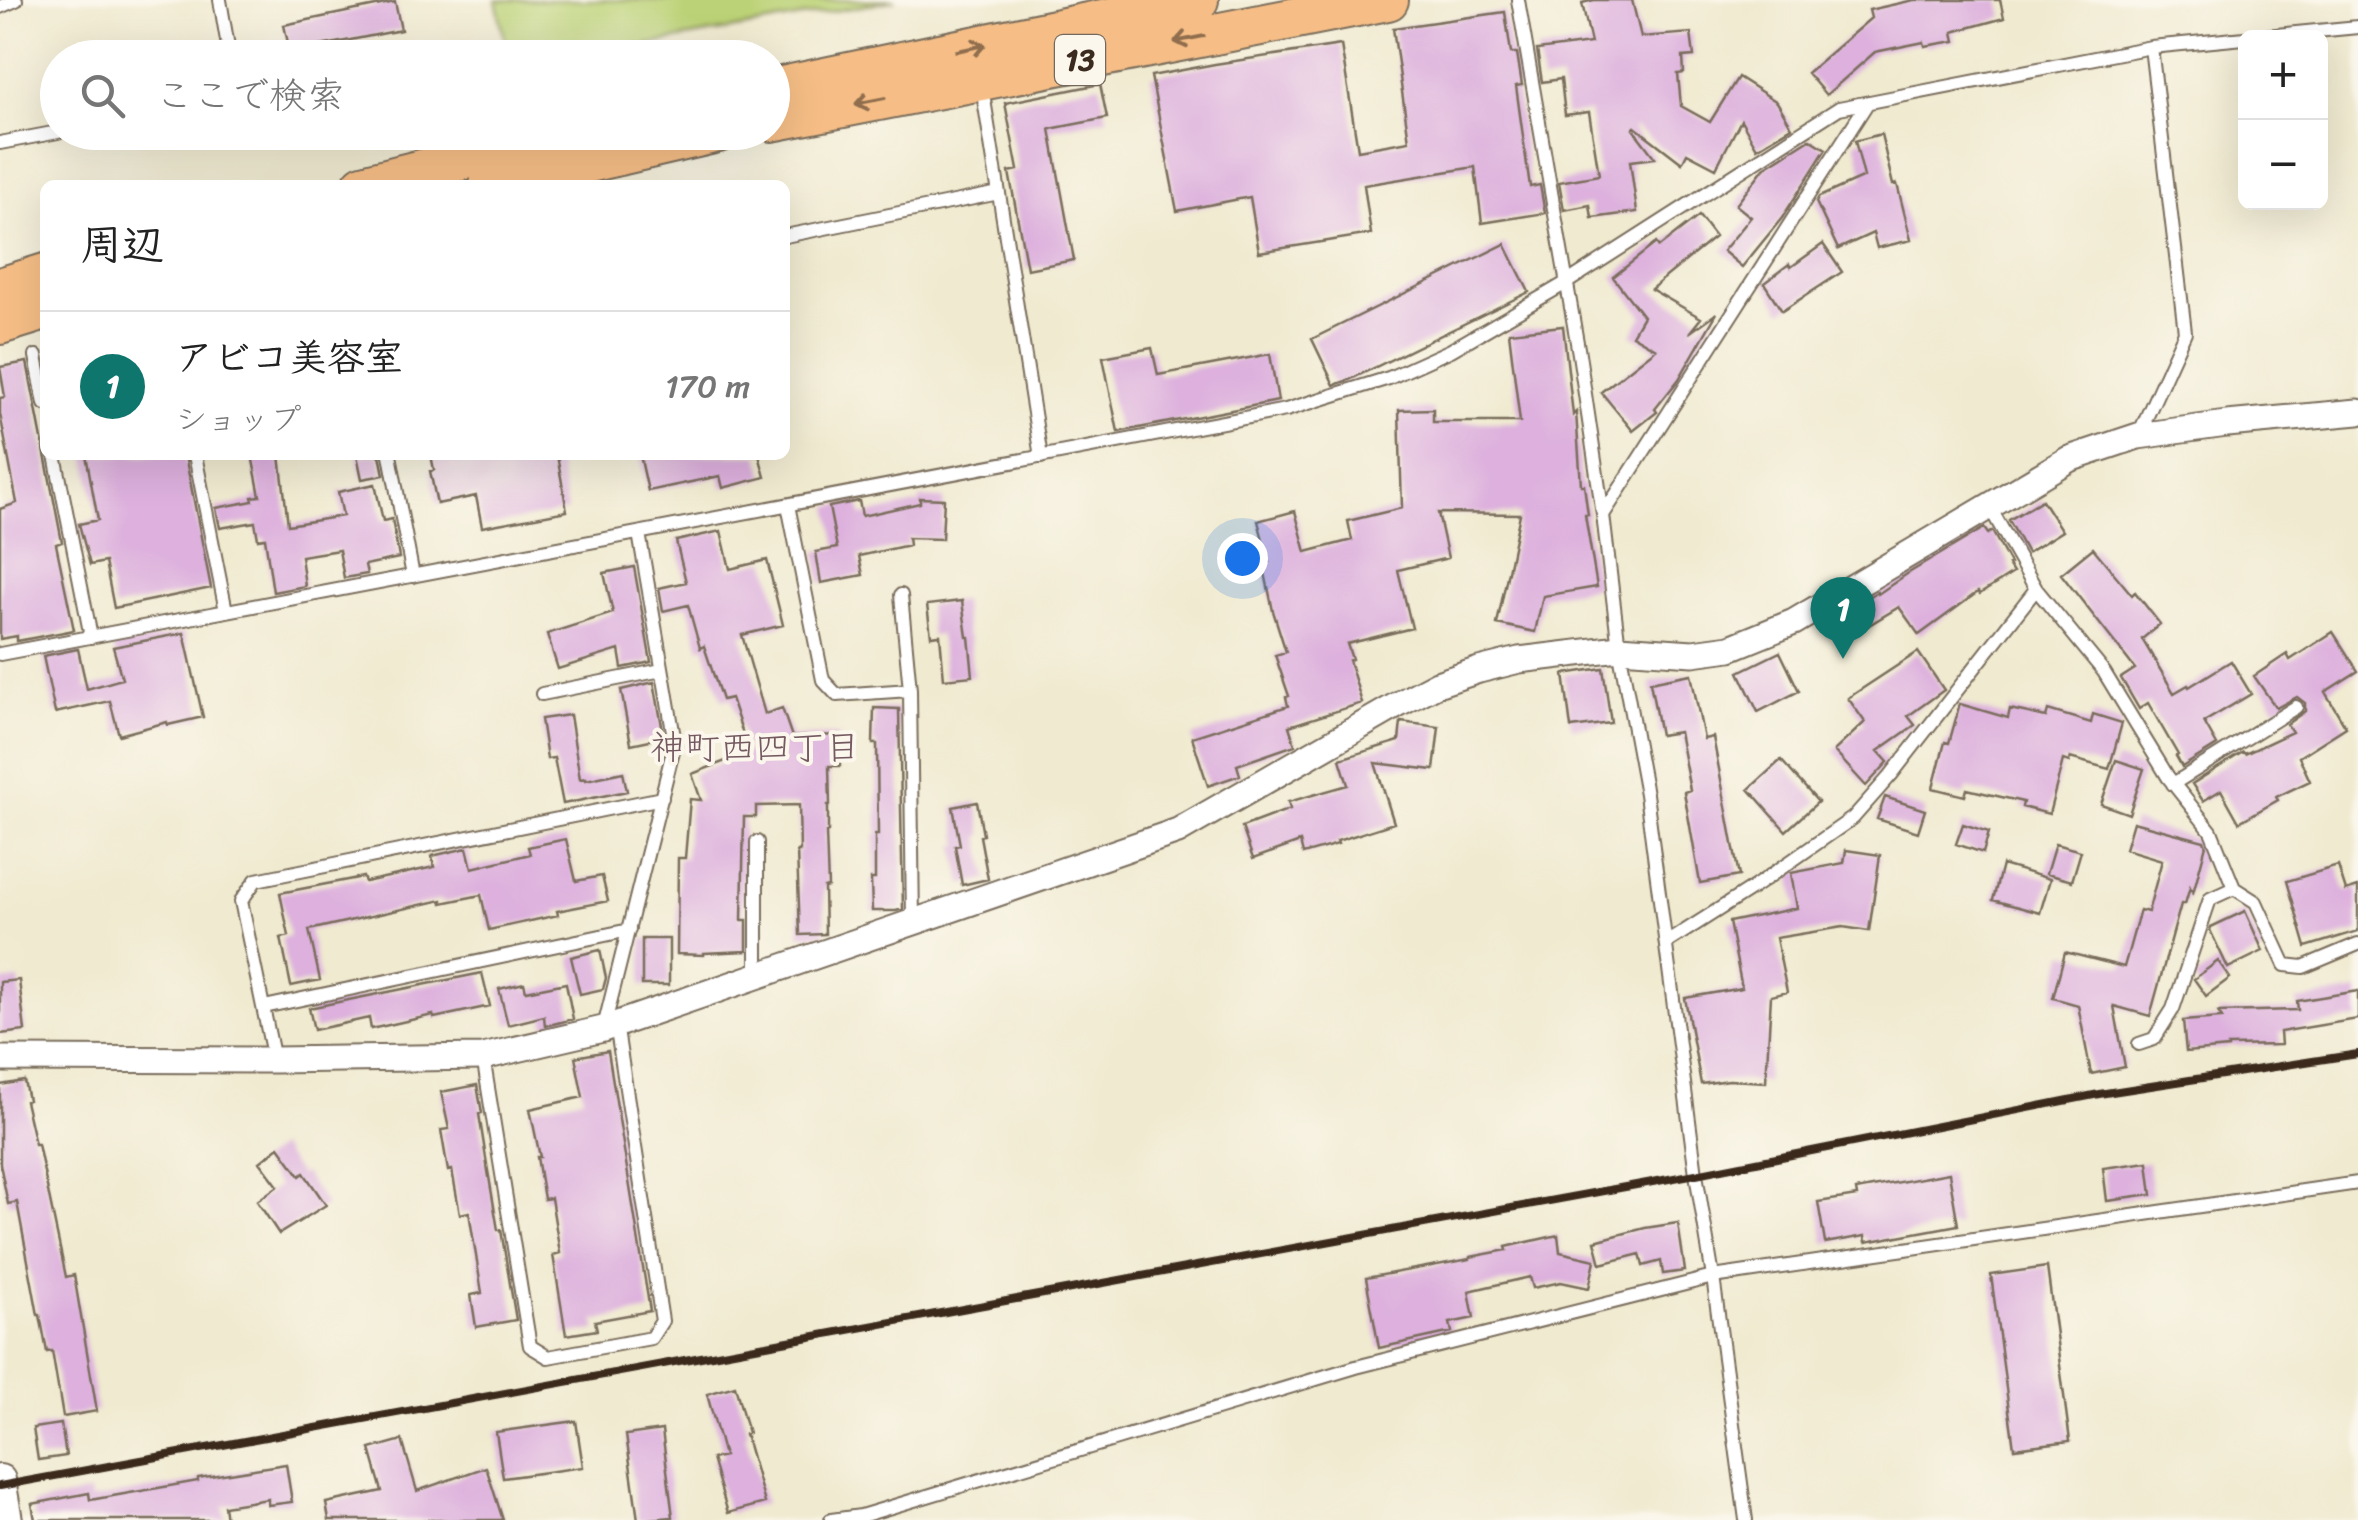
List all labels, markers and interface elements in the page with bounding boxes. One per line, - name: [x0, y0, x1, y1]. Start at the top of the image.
- one-way arrow: [1174, 30, 1206, 49]
- map controls: [2238, 30, 2328, 210]
- button: +: [2238, 30, 2328, 120]
- road number: 13: [1055, 35, 1105, 85]
- one-way arrow: [954, 37, 986, 56]
- search box: [40, 40, 790, 150]
- text: ここで検索: [155, 62, 345, 129]
- icon: search: [75, 68, 130, 123]
- one-way arrow: [855, 93, 887, 112]
- button: −: [2238, 120, 2328, 210]
- text: 周辺: [80, 208, 164, 282]
- text: アビコ美容室: [175, 324, 403, 391]
- text: 1: [106, 358, 119, 415]
- text: 170 m: [665, 358, 750, 415]
- text: ショップ: [175, 391, 302, 448]
- your location: [1217, 533, 1268, 584]
- pin: 1: [1810, 576, 1876, 659]
- district label: 神町西四丁目: [650, 716, 860, 778]

